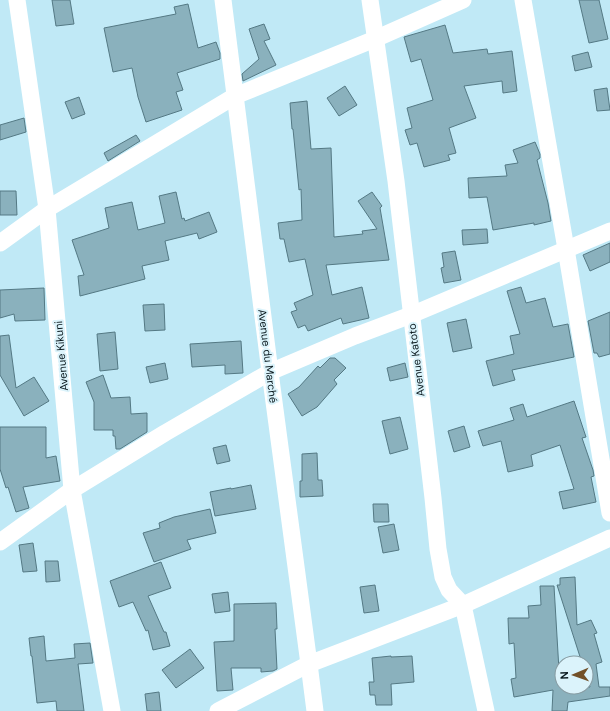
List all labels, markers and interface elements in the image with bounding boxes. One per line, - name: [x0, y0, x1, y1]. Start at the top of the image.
- street label: Avenue du Marché: [255, 308, 281, 404]
- street label: Avenue Kikuni: [51, 320, 71, 392]
- street label: Avenue Katoto: [405, 323, 427, 397]
- north arrow: [554, 655, 594, 695]
- text: N: [557, 671, 571, 680]

